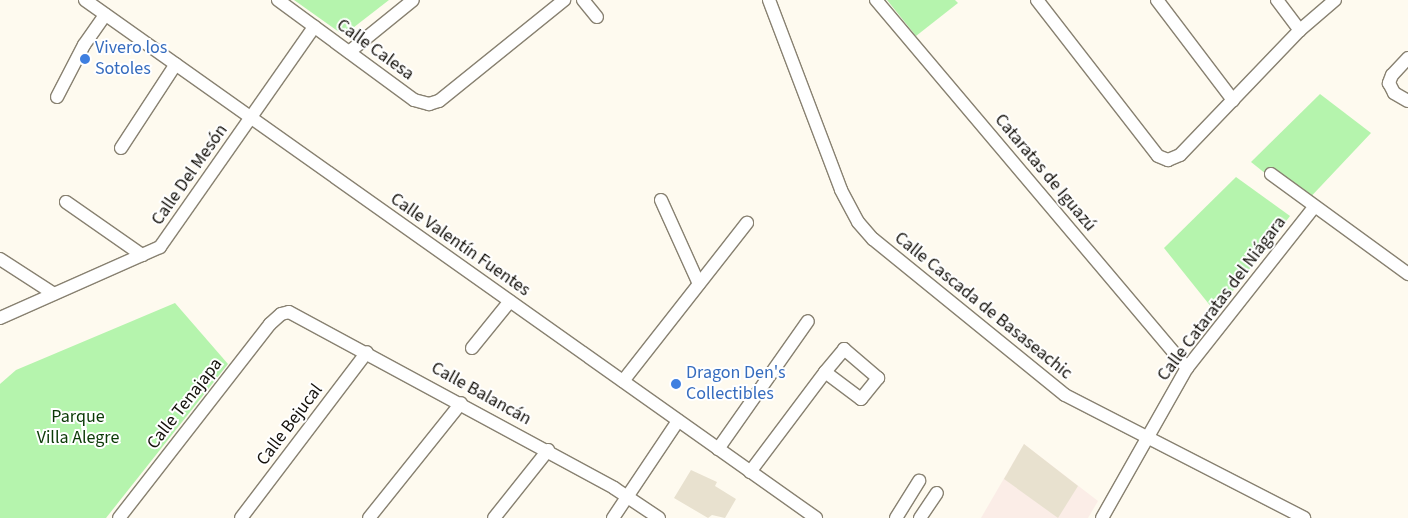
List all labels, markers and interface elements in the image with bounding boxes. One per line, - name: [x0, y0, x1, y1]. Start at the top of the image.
- street label: Calle Calesa: [332, 15, 418, 85]
- place label: Vivero los Sotoles: [95, 38, 167, 80]
- marker: Vivero los Sotoles: [79, 53, 91, 65]
- street label: Cataratas de Iguazú: [990, 110, 1100, 236]
- street label: Calle Del Mesón: [147, 120, 233, 230]
- street label: Calle Valentín Fuentes: [386, 189, 534, 301]
- street label: Calle Cataratas del Niágara: [1153, 212, 1291, 386]
- street label: Calle Cascada de Basaseachic: [890, 228, 1076, 384]
- street label: Calle Tenajapa: [143, 354, 227, 454]
- street label: Calle Balancán: [427, 358, 535, 430]
- place label: Dragon Den's Collectibles: [686, 363, 785, 406]
- marker: Dragon Den's Collectibles: [670, 378, 682, 390]
- street label: Calle Bejucal: [252, 380, 328, 470]
- park label: Parque Villa Alegre: [37, 407, 119, 449]

